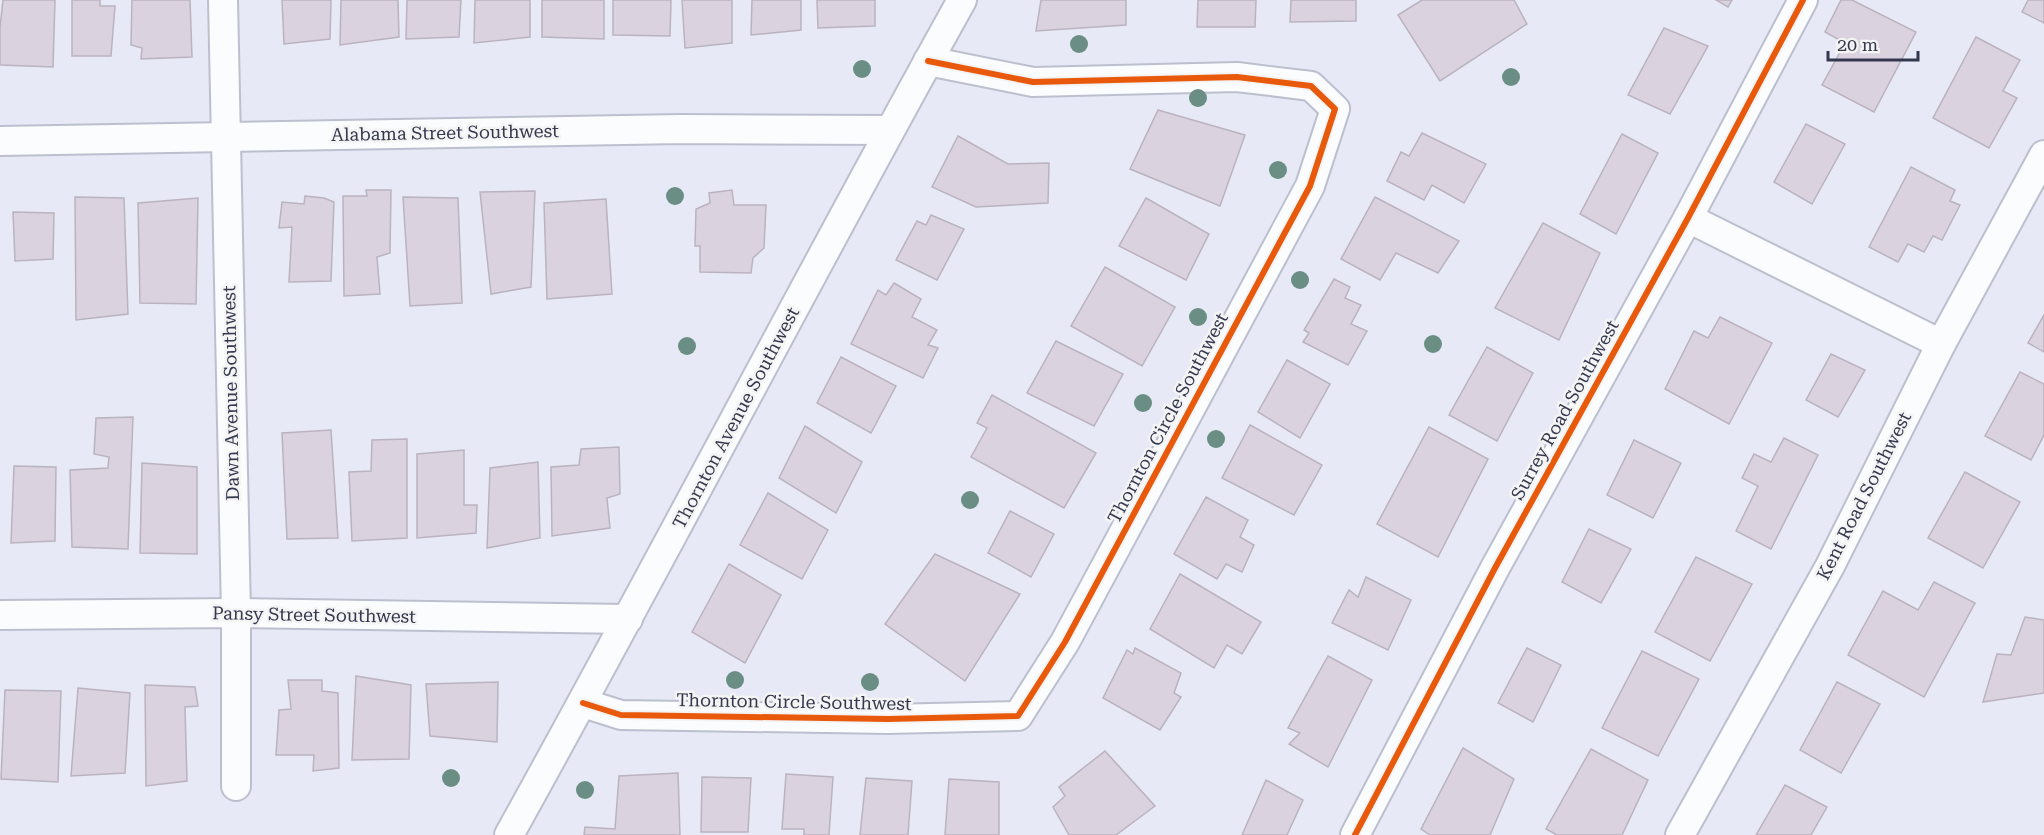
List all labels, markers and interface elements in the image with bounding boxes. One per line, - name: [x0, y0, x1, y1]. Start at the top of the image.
- scale bar: [1828, 24, 1918, 62]
- text: 20 m: [1837, 34, 1878, 55]
- street label: Alabama Street Southwest: [331, 120, 559, 145]
- street label: Dawn Avenue Southwest: [218, 285, 243, 501]
- street label: Thornton Avenue Southwest: [668, 303, 803, 532]
- street label: Thornton Circle Southwest: [1103, 309, 1232, 527]
- street label: Surrey Road Southwest: [1506, 316, 1623, 503]
- street label: Kent Road Southwest: [1812, 408, 1915, 583]
- street label: Pansy Street Southwest: [212, 602, 416, 627]
- street label: Thornton Circle Southwest: [676, 689, 912, 714]

